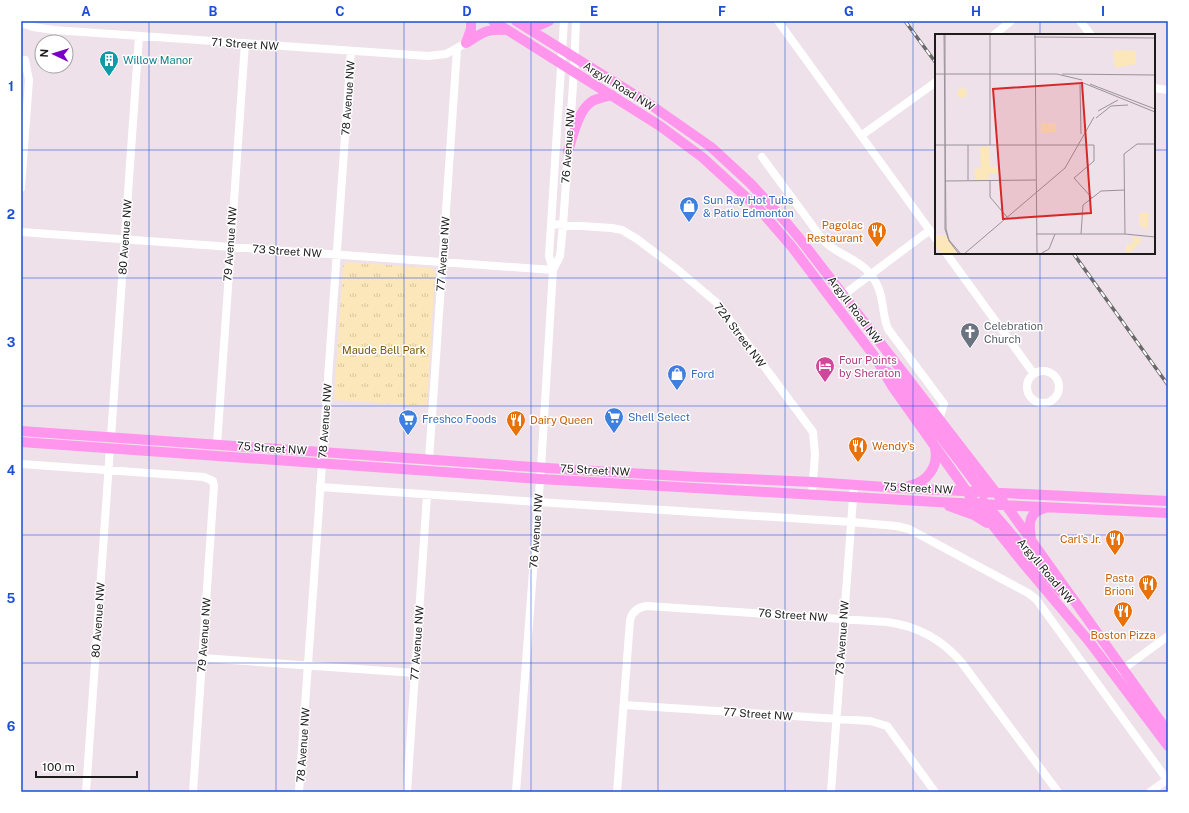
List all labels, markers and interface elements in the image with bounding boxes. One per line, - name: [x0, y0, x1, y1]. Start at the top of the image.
- text: A: [81, 4, 91, 19]
- text: B: [209, 4, 218, 19]
- text: C: [335, 4, 345, 19]
- text: D: [462, 4, 472, 19]
- text: E: [590, 4, 598, 19]
- text: F: [718, 4, 726, 19]
- text: G: [844, 4, 854, 19]
- text: H: [971, 4, 981, 19]
- text: I: [1101, 4, 1105, 19]
- north arrow: [34, 34, 74, 74]
- inset map: [935, 34, 1155, 254]
- street label: 71 Street NW: [211, 36, 280, 52]
- text: N: [38, 49, 50, 58]
- building icon: Willow Manor: [98, 49, 120, 77]
- place label: Willow Manor: [123, 54, 193, 66]
- street label: 78 Avenue NW: [339, 59, 357, 136]
- street label: Argyll Road NW: [581, 59, 657, 113]
- text: 1: [8, 79, 14, 94]
- street label: 76 Avenue NW: [559, 108, 577, 184]
- place label: Sun Ray Hot Tubs & Patio Edmonton: [703, 194, 794, 219]
- shop icon: Sun Ray Hot Tubs & Patio Edmonton: [678, 195, 700, 223]
- street label: 80 Avenue NW: [116, 198, 134, 275]
- street label: 79 Avenue NW: [221, 206, 239, 282]
- text: 2: [7, 207, 15, 222]
- street label: 77 Avenue NW: [434, 216, 452, 292]
- place label: Pagolac Restaurant: [807, 219, 863, 244]
- restaurant icon: Pagolac Restaurant: [866, 220, 888, 248]
- street label: 73 Street NW: [252, 243, 323, 259]
- street label: Argyll Road NW: [826, 274, 885, 346]
- street label: 72A Street NW: [712, 301, 768, 370]
- place label: Celebration Church: [984, 320, 1043, 345]
- church icon: Celebration Church: [959, 321, 981, 349]
- text: 3: [7, 335, 16, 350]
- park label: Maude Bell Park: [342, 344, 426, 356]
- place label: Four Points by Sheraton: [839, 354, 901, 379]
- hotel icon: Four Points by Sheraton: [814, 355, 836, 383]
- shop icon: Ford: [666, 363, 688, 391]
- place label: Ford: [691, 368, 714, 380]
- street label: 78 Avenue NW: [316, 382, 334, 459]
- supermarket icon: Shell Select: [603, 406, 625, 434]
- supermarket icon: Freshco Foods: [397, 408, 419, 436]
- restaurant icon: Dairy Queen: [505, 409, 527, 437]
- place label: Shell Select: [628, 411, 690, 423]
- place label: Freshco Foods: [422, 413, 497, 425]
- place label: Dairy Queen: [530, 414, 593, 426]
- restaurant icon: Wendy's: [847, 435, 869, 463]
- street label: 75 Street NW: [237, 440, 308, 456]
- place label: Wendy's: [872, 440, 915, 452]
- street label: 75 Street NW: [560, 462, 631, 478]
- text: 4: [7, 463, 16, 478]
- street label: 75 Street NW: [883, 480, 954, 496]
- street label: 76 Avenue NW: [527, 493, 545, 569]
- restaurant icon: Carl's Jr.: [1104, 528, 1126, 556]
- place label: Carl's Jr.: [1060, 533, 1101, 545]
- street label: Argyll Road NW: [1015, 536, 1077, 606]
- place label: Pasta Brioni: [1104, 572, 1134, 597]
- restaurant icon: Pasta Brioni: [1137, 573, 1159, 601]
- street label: 80 Avenue NW: [89, 581, 107, 658]
- text: 5: [7, 591, 16, 606]
- street label: 79 Avenue NW: [195, 597, 213, 673]
- street label: 73 Avenue NW: [833, 600, 851, 676]
- restaurant icon: Boston Pizza: [1112, 600, 1134, 628]
- street label: 77 Avenue NW: [408, 605, 426, 681]
- street label: 76 Street NW: [758, 607, 829, 623]
- place label: Boston Pizza: [1091, 629, 1155, 641]
- street label: 78 Avenue NW: [294, 706, 312, 783]
- street label: 77 Street NW: [723, 706, 794, 722]
- text: 6: [7, 719, 16, 734]
- scale bar: [36, 753, 137, 779]
- text: 100 m: [42, 760, 75, 774]

